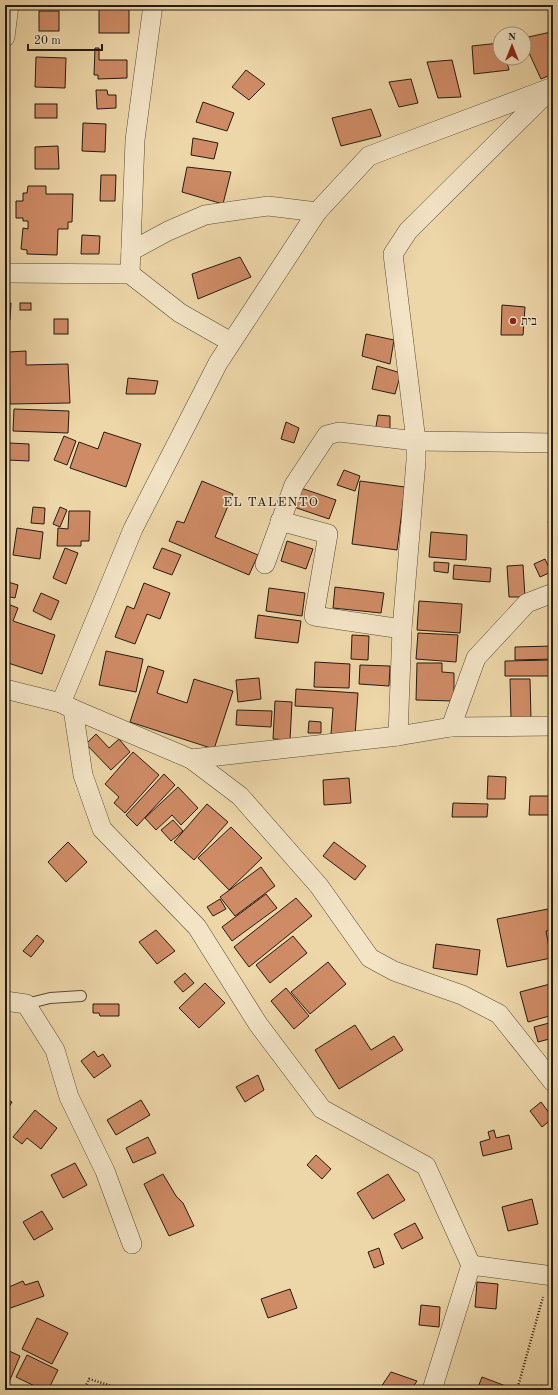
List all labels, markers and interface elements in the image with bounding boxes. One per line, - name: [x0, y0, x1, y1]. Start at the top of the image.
- scale bar: [28, 26, 102, 52]
- north arrow: [492, 26, 532, 66]
- text: N: [508, 32, 517, 43]
- text: 20 m: [34, 35, 61, 47]
- marker: בית: [508, 316, 518, 326]
- place label: בית: [521, 316, 537, 328]
- district label: EL TALENTO: [223, 496, 319, 509]

